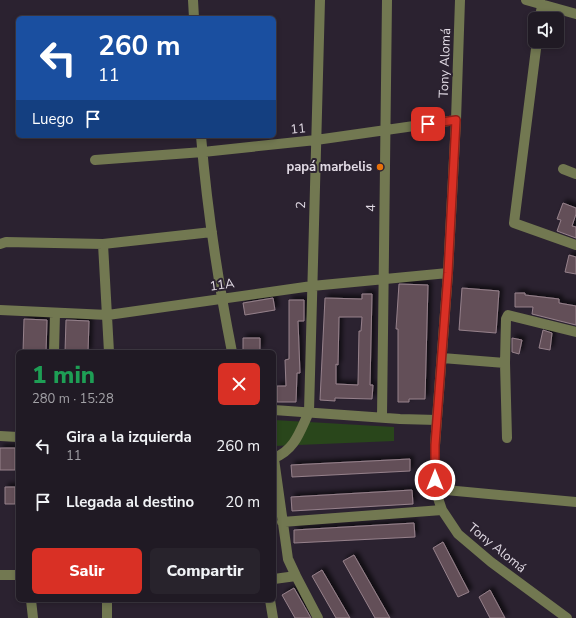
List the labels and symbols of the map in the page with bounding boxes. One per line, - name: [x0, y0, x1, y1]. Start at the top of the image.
- street label: Tony Alomá: [435, 28, 455, 98]
- pin: [411, 107, 445, 141]
- street label: 11: [289, 119, 307, 139]
- place label: papá marbelis: [286, 158, 372, 176]
- marker: papá marbelis: [375, 162, 385, 172]
- street label: 2: [292, 201, 310, 209]
- street label: 4: [362, 204, 380, 212]
- street label: 11A: [208, 274, 236, 296]
- position arrow: [414, 459, 456, 501]
- street label: Tony Alomá: [464, 519, 530, 577]

